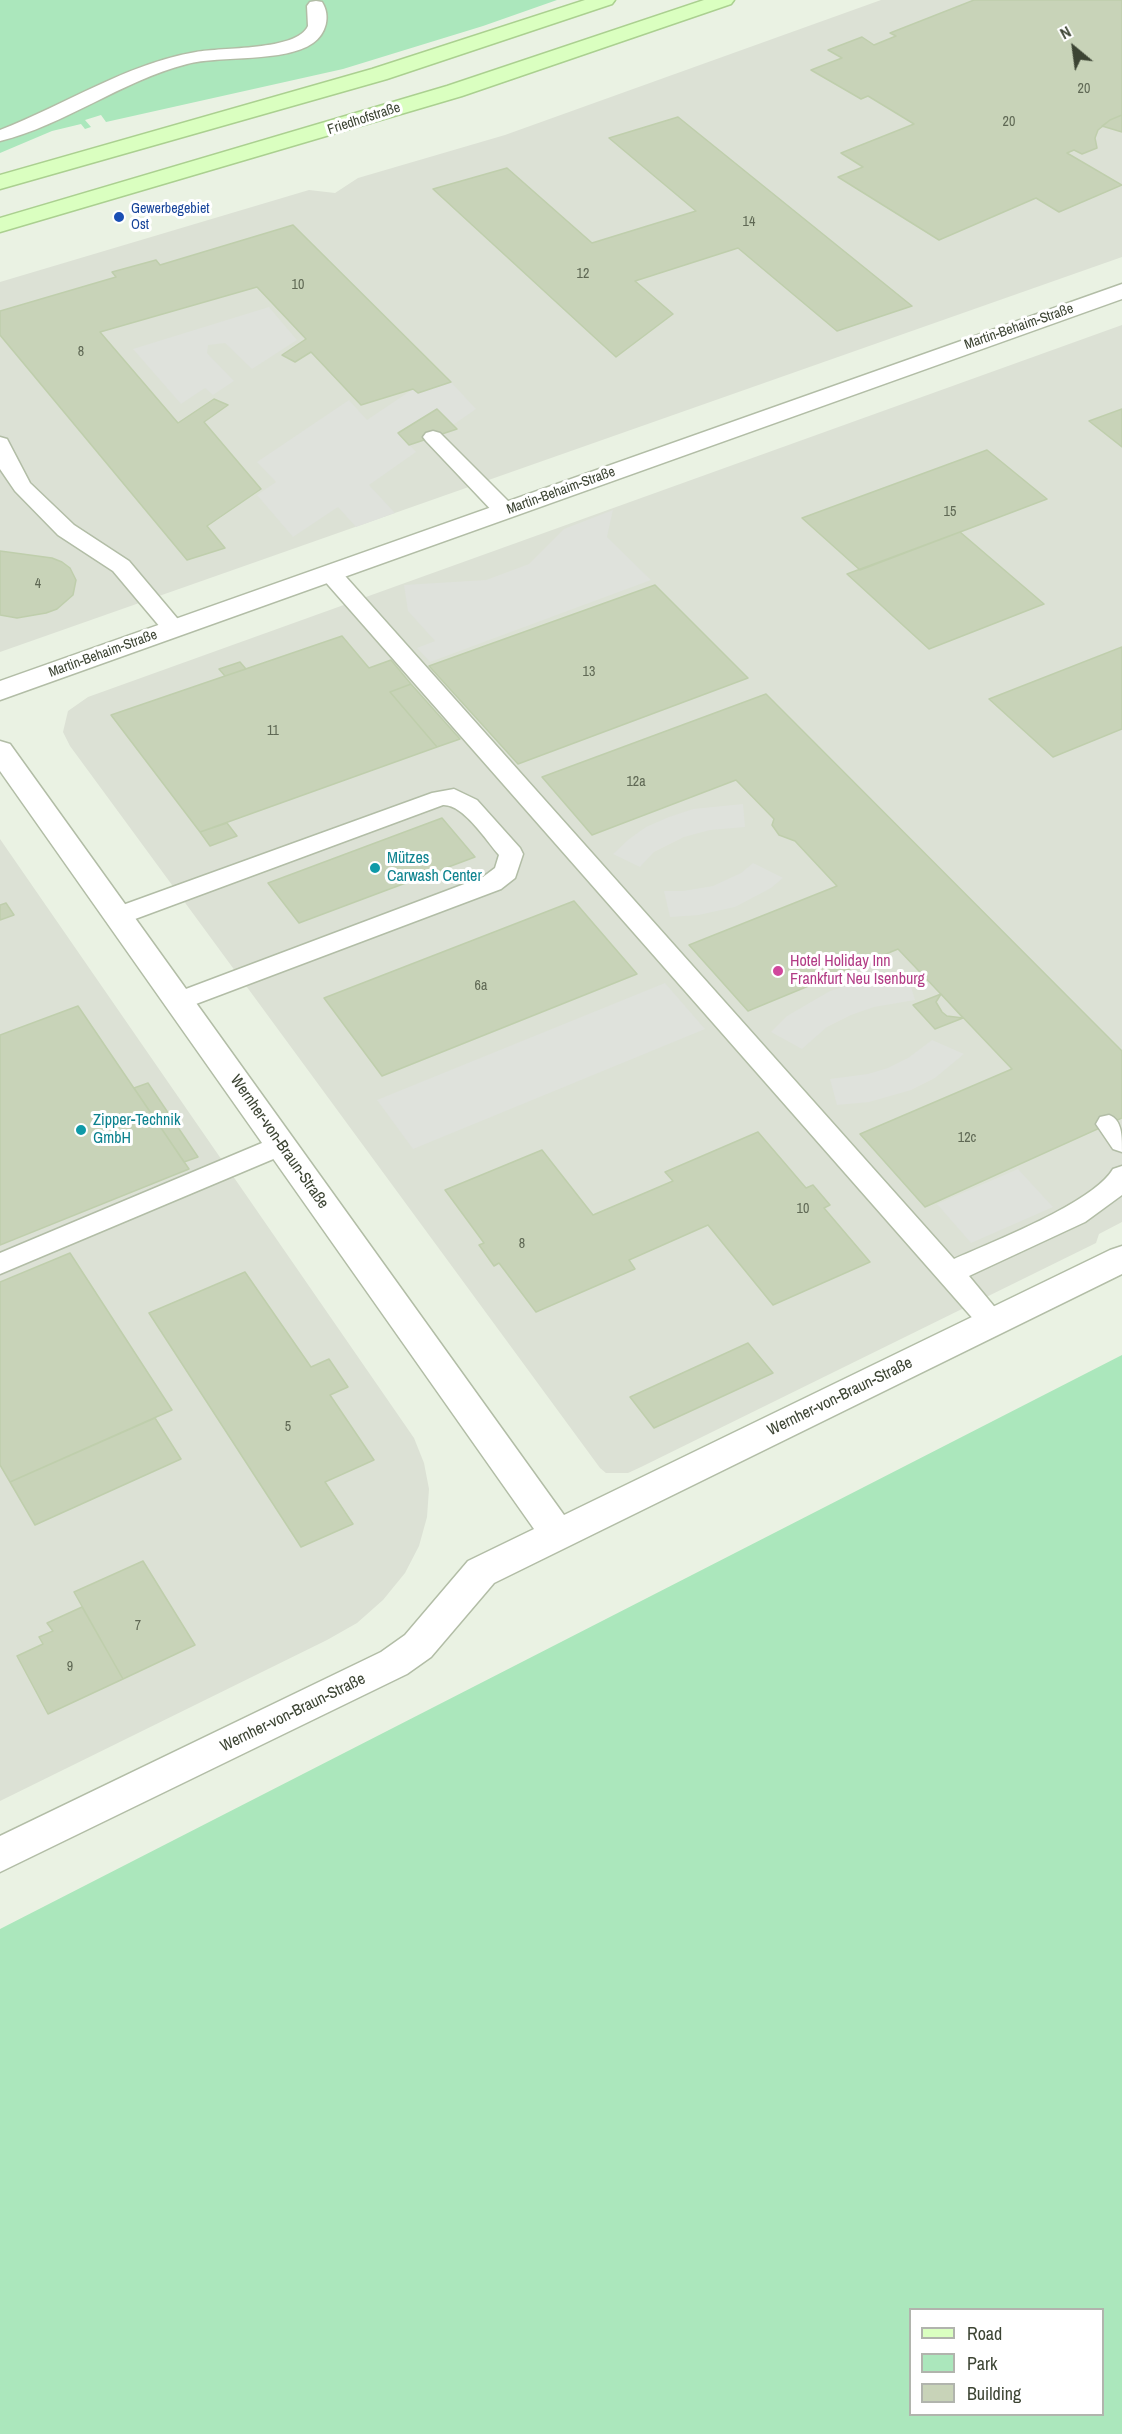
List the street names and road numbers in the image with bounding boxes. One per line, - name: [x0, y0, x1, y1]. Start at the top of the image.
- street label: Friedhofstraße: [326, 99, 402, 139]
- street label: Martin-Behaim-Straße: [962, 300, 1076, 354]
- street label: Martin-Behaim-Straße: [504, 464, 618, 518]
- street label: Martin-Behaim-Straße: [46, 627, 160, 681]
- street label: Wernher-von-Braun-Straße: [226, 1071, 332, 1213]
- street label: Wernher-von-Braun-Straße: [764, 1354, 916, 1440]
- street label: Wernher-von-Braun-Straße: [217, 1670, 369, 1756]

